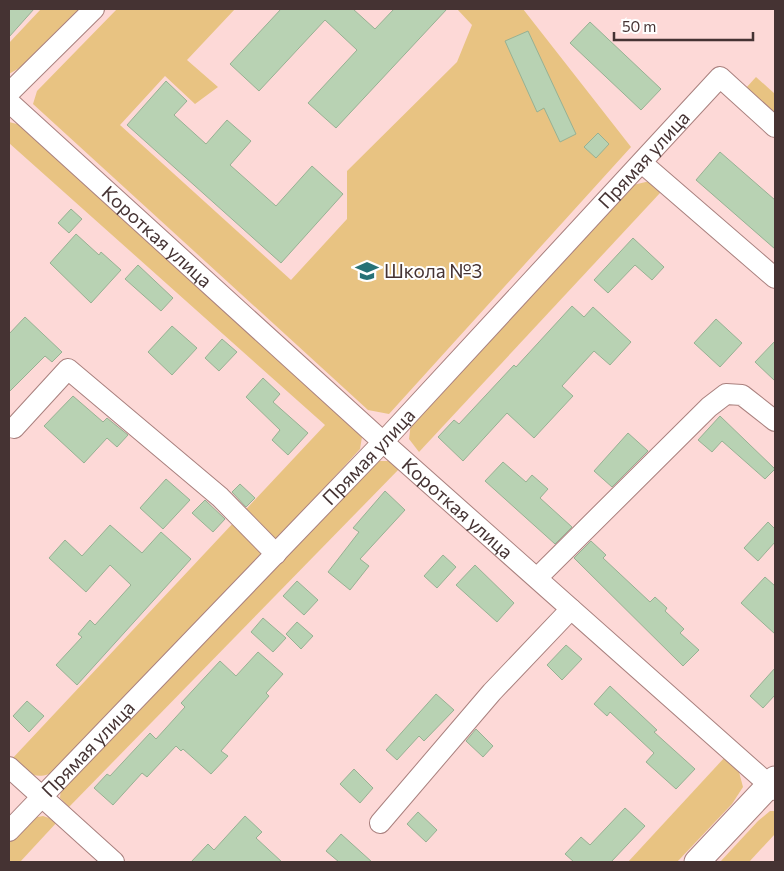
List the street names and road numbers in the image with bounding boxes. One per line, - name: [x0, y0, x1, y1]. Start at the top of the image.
- street label: Прямая улица: [593, 106, 694, 213]
- street label: Короткая улица: [98, 180, 217, 292]
- street label: Прямая улица: [317, 403, 419, 509]
- street label: Короткая улица: [398, 453, 518, 563]
- street label: Прямая улица: [36, 696, 139, 801]

